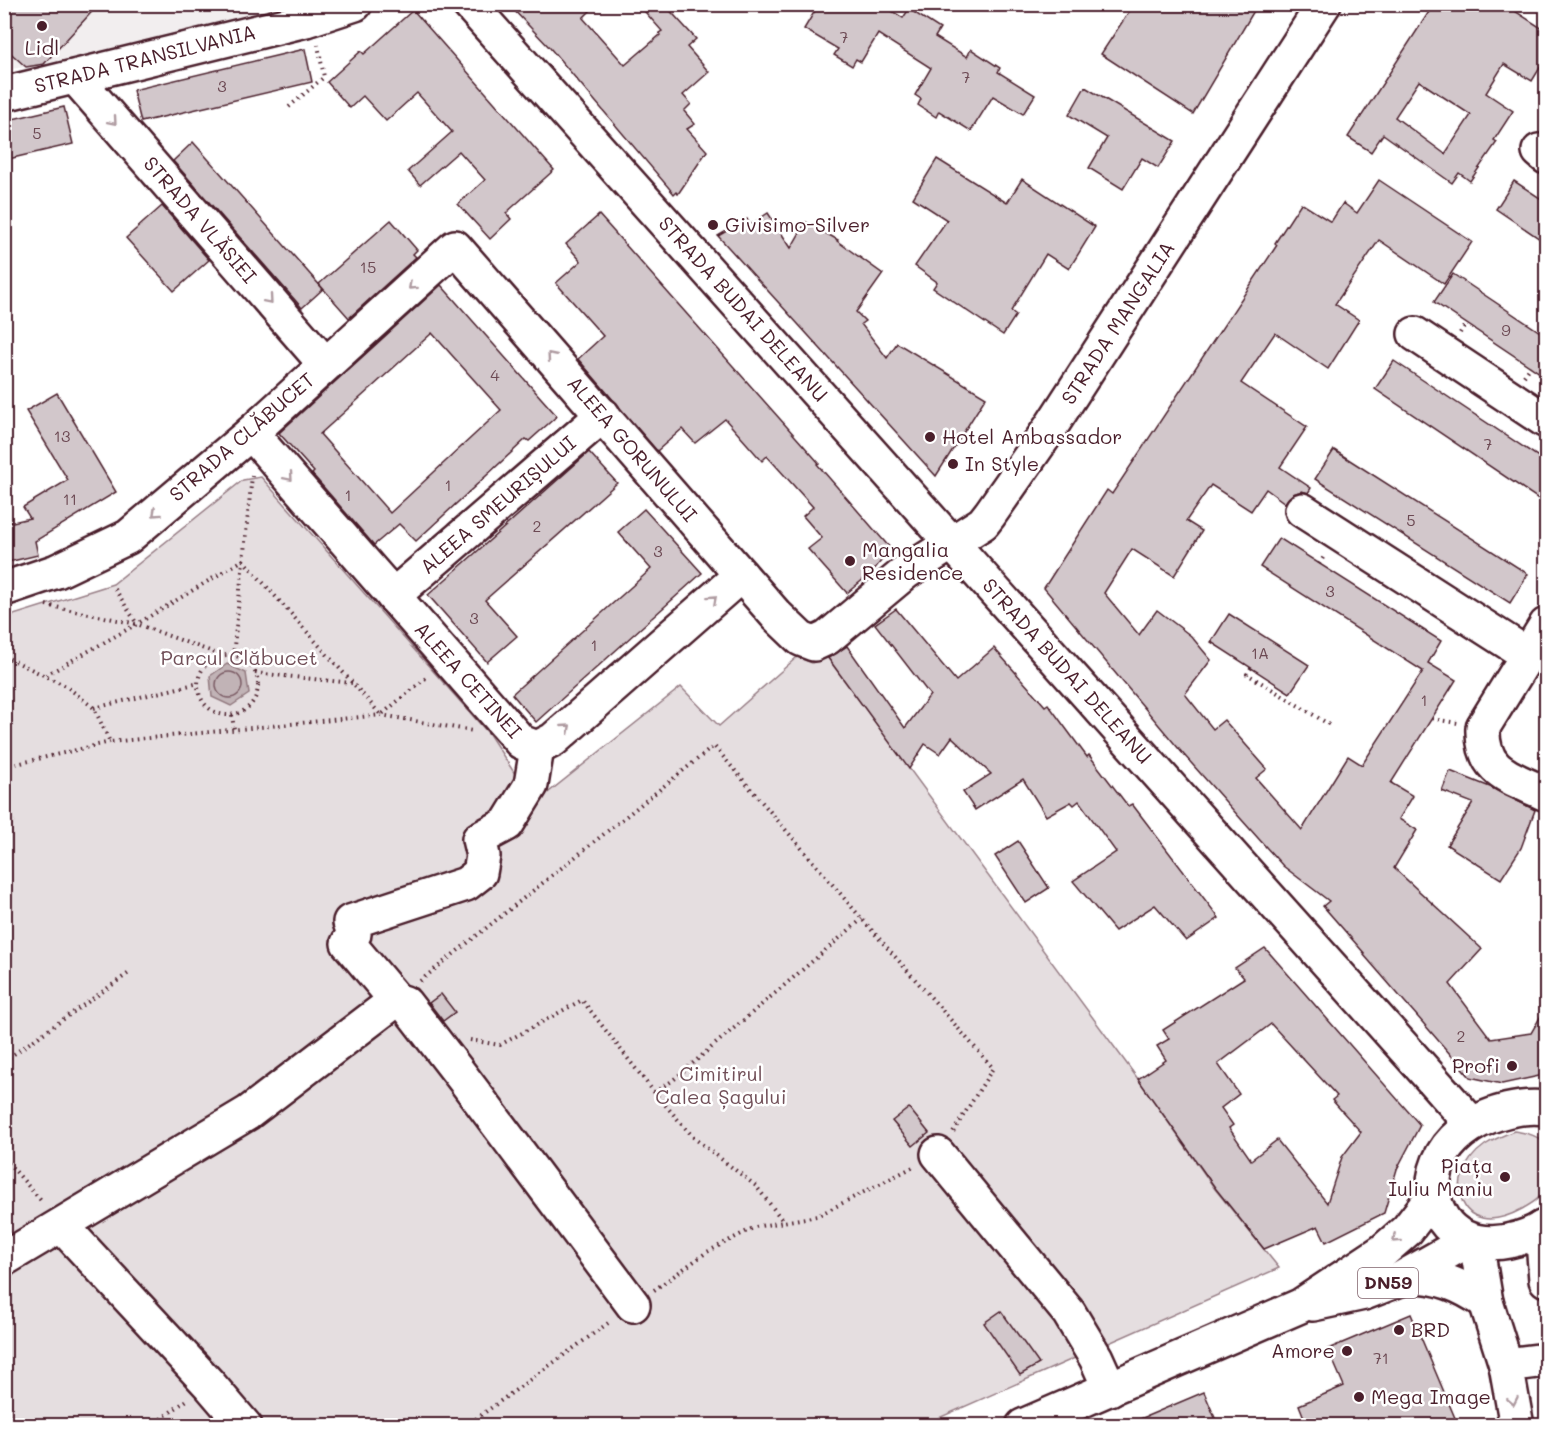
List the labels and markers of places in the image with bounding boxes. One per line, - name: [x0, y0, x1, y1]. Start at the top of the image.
- marker: Lidl: [35, 19, 49, 33]
- place label: Lidl: [25, 34, 59, 60]
- place label: Givisimo-Silver: [725, 211, 870, 237]
- marker: Givisimo-Silver: [706, 218, 720, 232]
- place label: Hotel Ambassador: [942, 423, 1122, 449]
- marker: Hotel Ambassador: [923, 430, 937, 444]
- place label: In Style: [965, 450, 1039, 476]
- marker: In Style: [946, 457, 960, 471]
- place label: Mangalia Residence: [862, 536, 963, 585]
- marker: Mangalia Residence: [843, 554, 857, 568]
- place label: Profi: [1452, 1052, 1500, 1078]
- marker: Profi: [1505, 1059, 1519, 1073]
- place label: Piața Iuliu Maniu: [1388, 1152, 1493, 1201]
- marker: Piața Iuliu Maniu: [1498, 1170, 1512, 1184]
- place label: BRD: [1411, 1316, 1450, 1342]
- marker: BRD: [1392, 1323, 1406, 1337]
- place label: Amore: [1271, 1337, 1335, 1363]
- marker: Amore: [1340, 1344, 1354, 1358]
- place label: Mega Image: [1371, 1383, 1491, 1409]
- marker: Mega Image: [1352, 1390, 1366, 1404]

